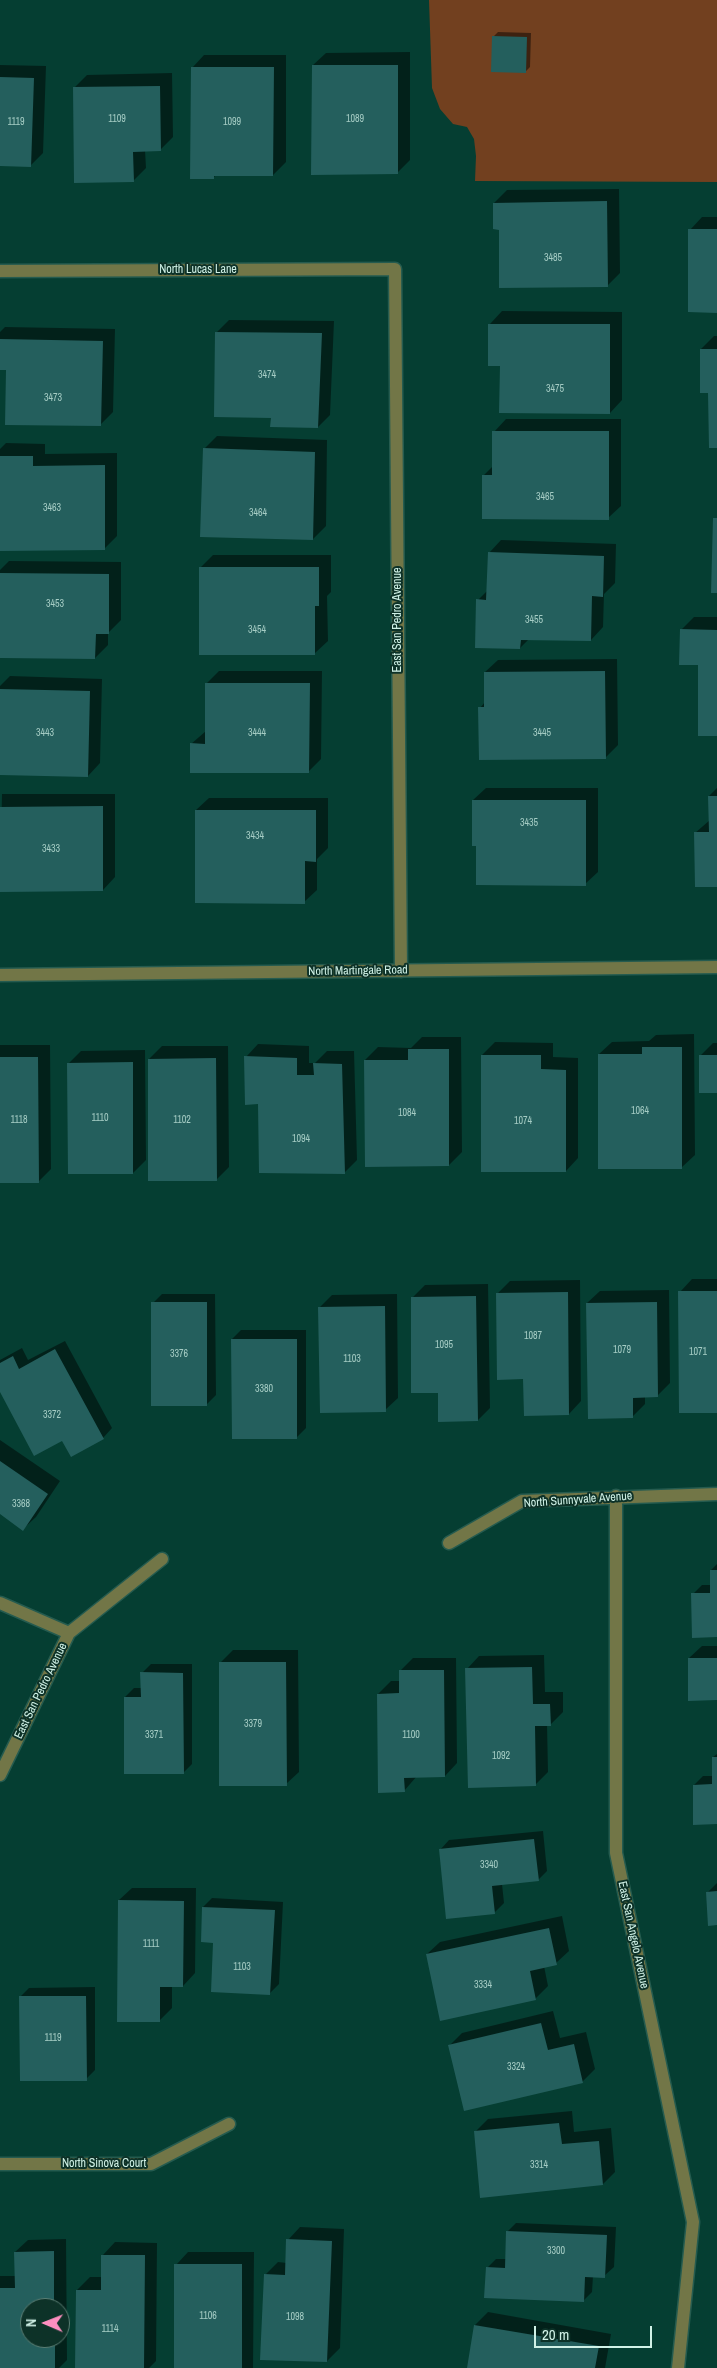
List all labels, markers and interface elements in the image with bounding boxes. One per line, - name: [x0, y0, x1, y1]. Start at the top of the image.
- house number: 1109: [108, 113, 126, 125]
- house number: 1089: [346, 113, 364, 125]
- house number: 1119: [7, 116, 25, 128]
- house number: 1099: [223, 116, 241, 128]
- house number: 3485: [544, 252, 562, 264]
- street label: North Lucas Lane: [159, 263, 237, 277]
- house number: 3474: [258, 369, 276, 381]
- house number: 3475: [546, 383, 564, 395]
- house number: 3473: [44, 392, 62, 404]
- house number: 3465: [536, 491, 554, 503]
- house number: 3463: [43, 502, 61, 514]
- house number: 3464: [249, 507, 267, 519]
- street label: East San Pedro Avenue: [391, 568, 405, 672]
- house number: 3453: [46, 598, 64, 610]
- house number: 3455: [525, 614, 543, 626]
- house number: 3454: [248, 624, 266, 636]
- house number: 3443: [36, 727, 54, 739]
- house number: 3444: [248, 727, 266, 739]
- house number: 3445: [533, 727, 551, 739]
- house number: 3435: [520, 817, 538, 829]
- house number: 3434: [246, 830, 264, 842]
- house number: 3433: [42, 843, 60, 855]
- street label: North Martingale Road: [308, 963, 408, 979]
- house number: 1064: [631, 1105, 649, 1117]
- house number: 1084: [398, 1107, 416, 1119]
- house number: 1110: [91, 1112, 109, 1124]
- house number: 1118: [10, 1114, 28, 1126]
- house number: 1102: [173, 1114, 191, 1126]
- house number: 1074: [514, 1115, 532, 1127]
- house number: 1094: [292, 1133, 310, 1145]
- house number: 1087: [524, 1330, 542, 1342]
- house number: 1095: [435, 1339, 453, 1351]
- house number: 1079: [613, 1344, 631, 1356]
- house number: 1071: [689, 1346, 707, 1358]
- house number: 3376: [170, 1348, 188, 1360]
- house number: 1103: [343, 1353, 361, 1365]
- house number: 3380: [255, 1383, 273, 1395]
- house number: 3372: [43, 1409, 61, 1421]
- street label: North Sunnyvale Avenue: [523, 1489, 633, 1511]
- house number: 3368: [12, 1498, 30, 1510]
- street label: East San Pedro Avenue: [12, 1641, 70, 1741]
- house number: 3379: [244, 1718, 262, 1730]
- house number: 3371: [145, 1729, 163, 1741]
- house number: 1100: [402, 1729, 420, 1741]
- house number: 1092: [492, 1750, 510, 1762]
- house number: 3340: [480, 1859, 498, 1871]
- street label: East San Angelo Avenue: [615, 1880, 651, 1990]
- house number: 1111: [143, 1938, 159, 1950]
- house number: 1103: [233, 1961, 251, 1973]
- house number: 3334: [474, 1979, 492, 1991]
- house number: 1119: [44, 2032, 62, 2044]
- house number: 3324: [507, 2061, 525, 2073]
- street label: North Sinova Court: [62, 2157, 146, 2171]
- house number: 3314: [530, 2159, 548, 2171]
- house number: 3300: [547, 2245, 565, 2257]
- north arrow: [20, 2298, 70, 2348]
- house number: 1106: [199, 2310, 217, 2322]
- house number: 1098: [286, 2311, 304, 2323]
- scale bar: [537, 2316, 654, 2348]
- text: N: [22, 2318, 40, 2327]
- house number: 1114: [101, 2323, 119, 2335]
- text: 20 m: [542, 2324, 569, 2345]

